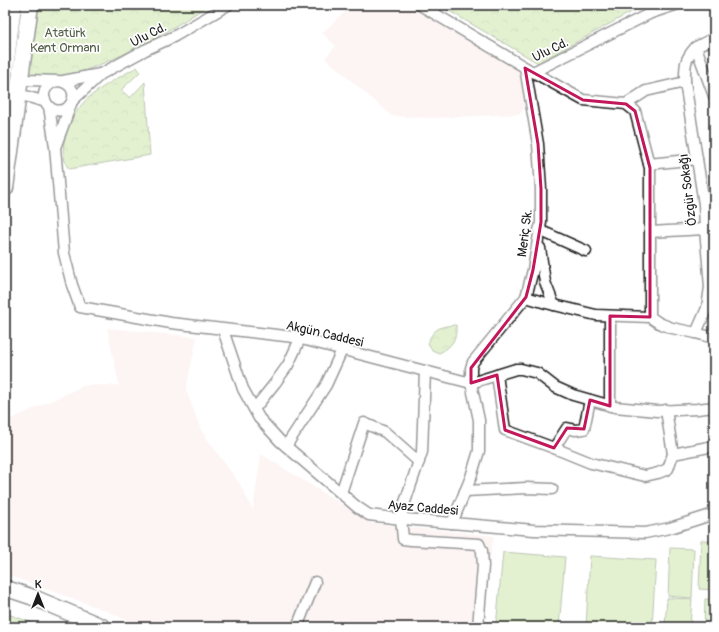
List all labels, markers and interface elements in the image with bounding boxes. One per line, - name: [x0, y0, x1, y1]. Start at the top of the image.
- street label: Ulu Cd.: [128, 19, 169, 51]
- park label: Atatürk Kent Ormanı: [30, 25, 100, 56]
- street label: Ulu Cd.: [530, 34, 571, 65]
- street label: Özgür Sokağı: [676, 153, 700, 227]
- street label: Meriç Sk.: [514, 208, 536, 258]
- street label: Akgün Caddesi: [285, 317, 365, 351]
- street label: Ayaz Caddesi: [387, 497, 459, 519]
- north arrow: [18, 574, 58, 614]
- text: K: [35, 578, 42, 591]

